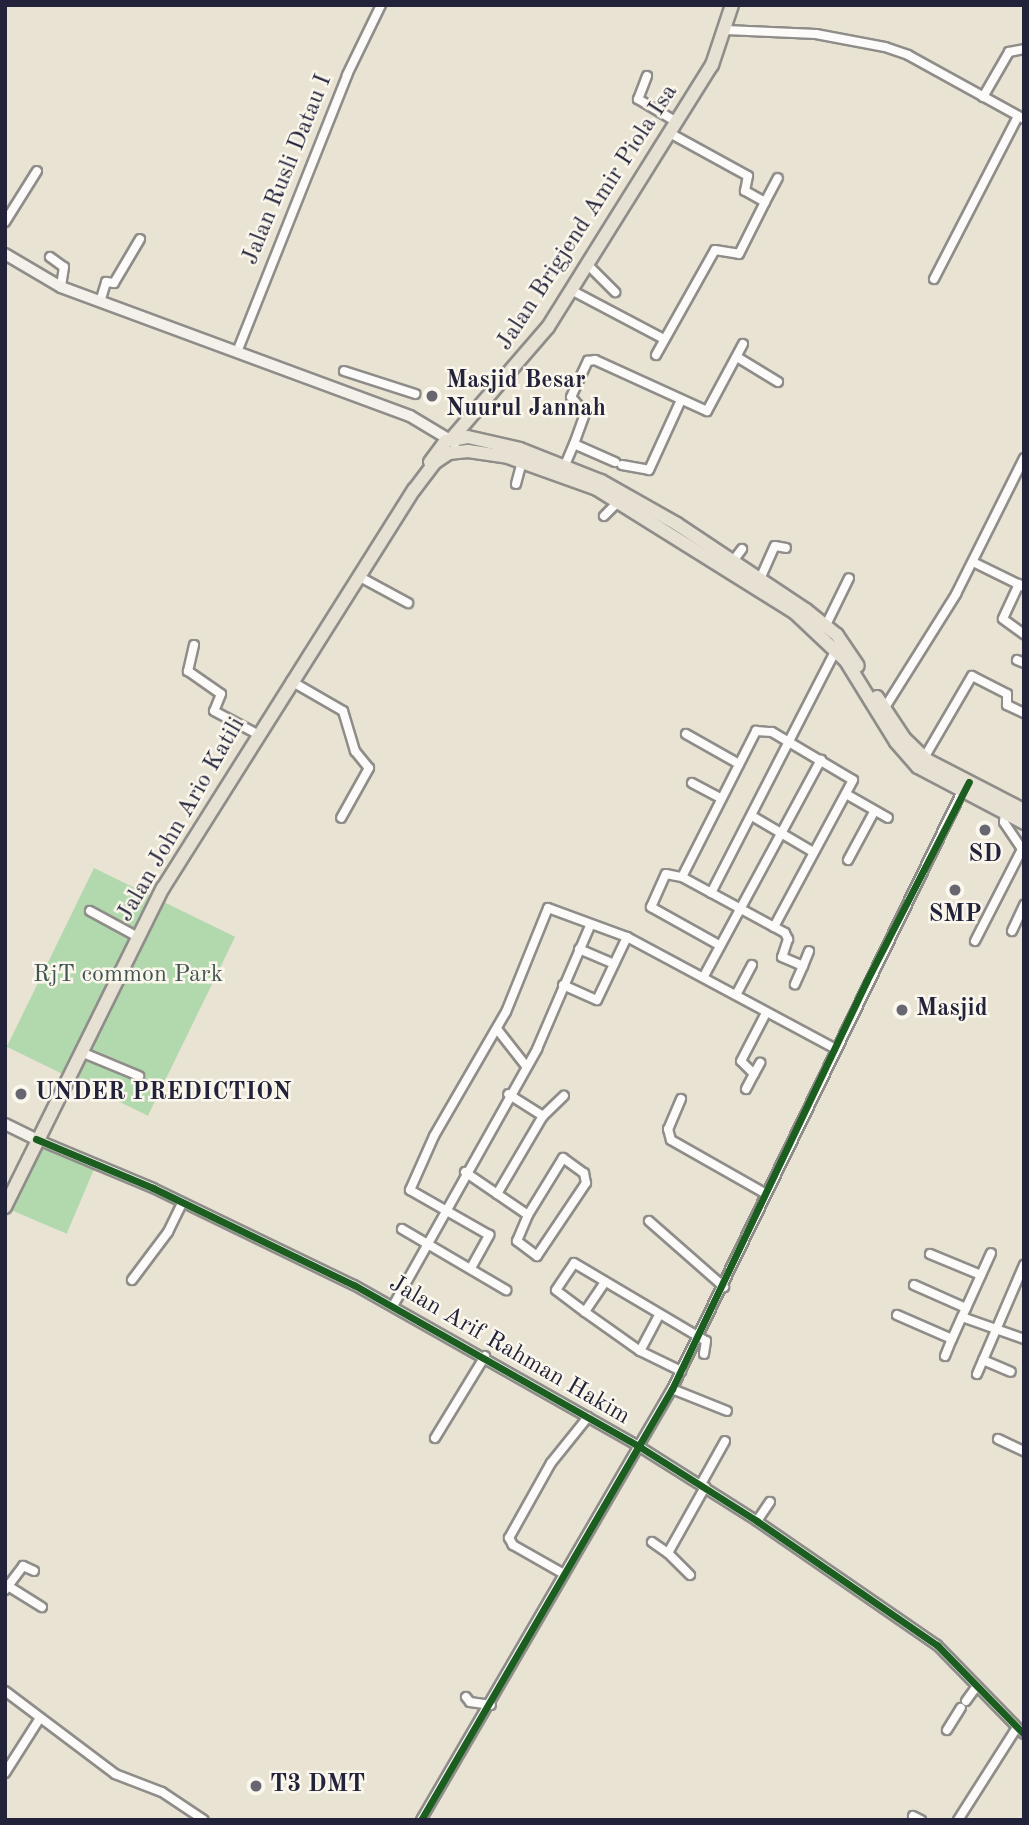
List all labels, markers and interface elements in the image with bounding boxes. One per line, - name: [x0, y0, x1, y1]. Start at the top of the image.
- street label: Jalan Rusli Datau I: [237, 71, 339, 269]
- street label: Jalan Brigjend Amir Piola Isa: [491, 80, 685, 356]
- place label: Masjid Besar Nuurul Jannah: [446, 368, 606, 424]
- marker: Masjid Besar Nuurul Jannah: [424, 388, 440, 404]
- street label: Jalan John Ario Katili: [112, 713, 252, 927]
- marker: SD: [977, 822, 993, 838]
- place label: SD: [968, 842, 1002, 870]
- marker: SMP: [947, 882, 963, 898]
- place label: SMP: [928, 902, 982, 930]
- park label: RjT common Park: [33, 962, 223, 990]
- place label: Masjid: [916, 996, 988, 1024]
- marker: Masjid: [894, 1002, 910, 1018]
- place label: UNDER PREDICTION: [35, 1080, 291, 1108]
- marker: UNDER PREDICTION: [13, 1086, 29, 1102]
- street label: Jalan Arif Rahman Hakim: [383, 1270, 635, 1432]
- place label: T3 DMT: [270, 1772, 365, 1800]
- marker: T3 DMT: [248, 1778, 264, 1794]

